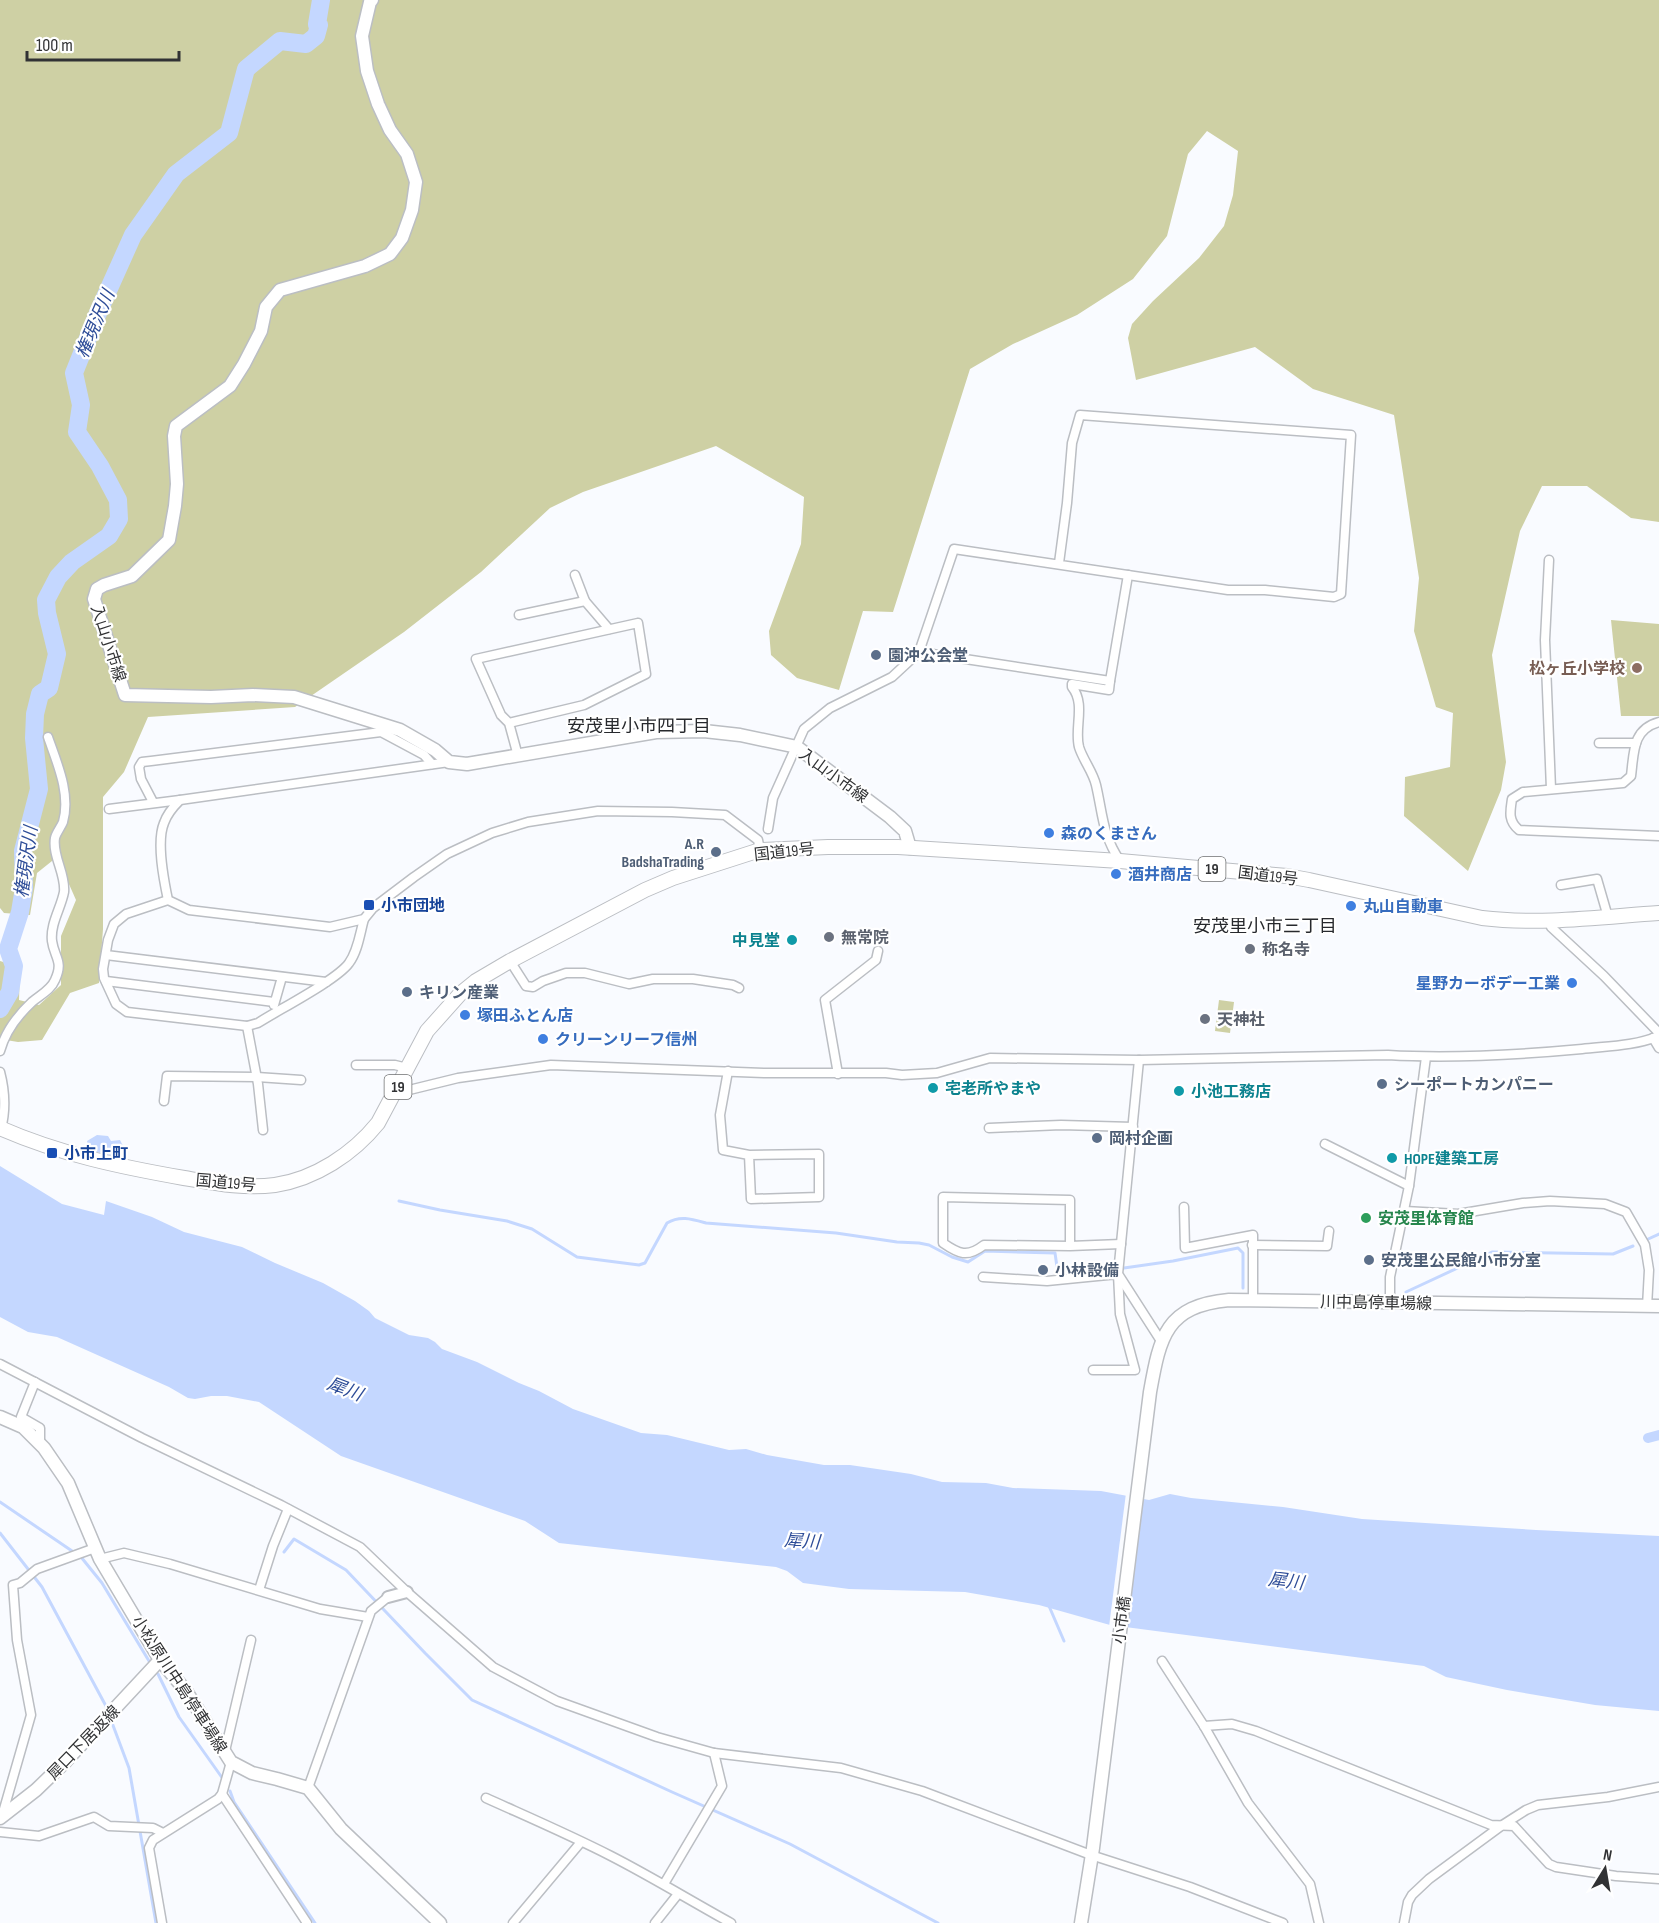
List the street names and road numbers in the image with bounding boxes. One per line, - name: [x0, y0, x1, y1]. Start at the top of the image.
- street label: 入山小市線: [86, 602, 129, 684]
- street label: 入山小市線: [795, 745, 871, 807]
- street label: 国道19号: [753, 840, 815, 865]
- road number: 19: [1198, 857, 1226, 881]
- street label: 国道19号: [1237, 863, 1299, 890]
- road number: 19: [384, 1075, 412, 1099]
- street label: 国道19号: [195, 1171, 257, 1196]
- street label: 川中島停車場線: [1320, 1293, 1432, 1314]
- street label: 小市橋: [1110, 1595, 1135, 1645]
- street label: 小松原川中島停車場線: [127, 1613, 230, 1757]
- street label: 犀口下居返線: [44, 1702, 124, 1784]

